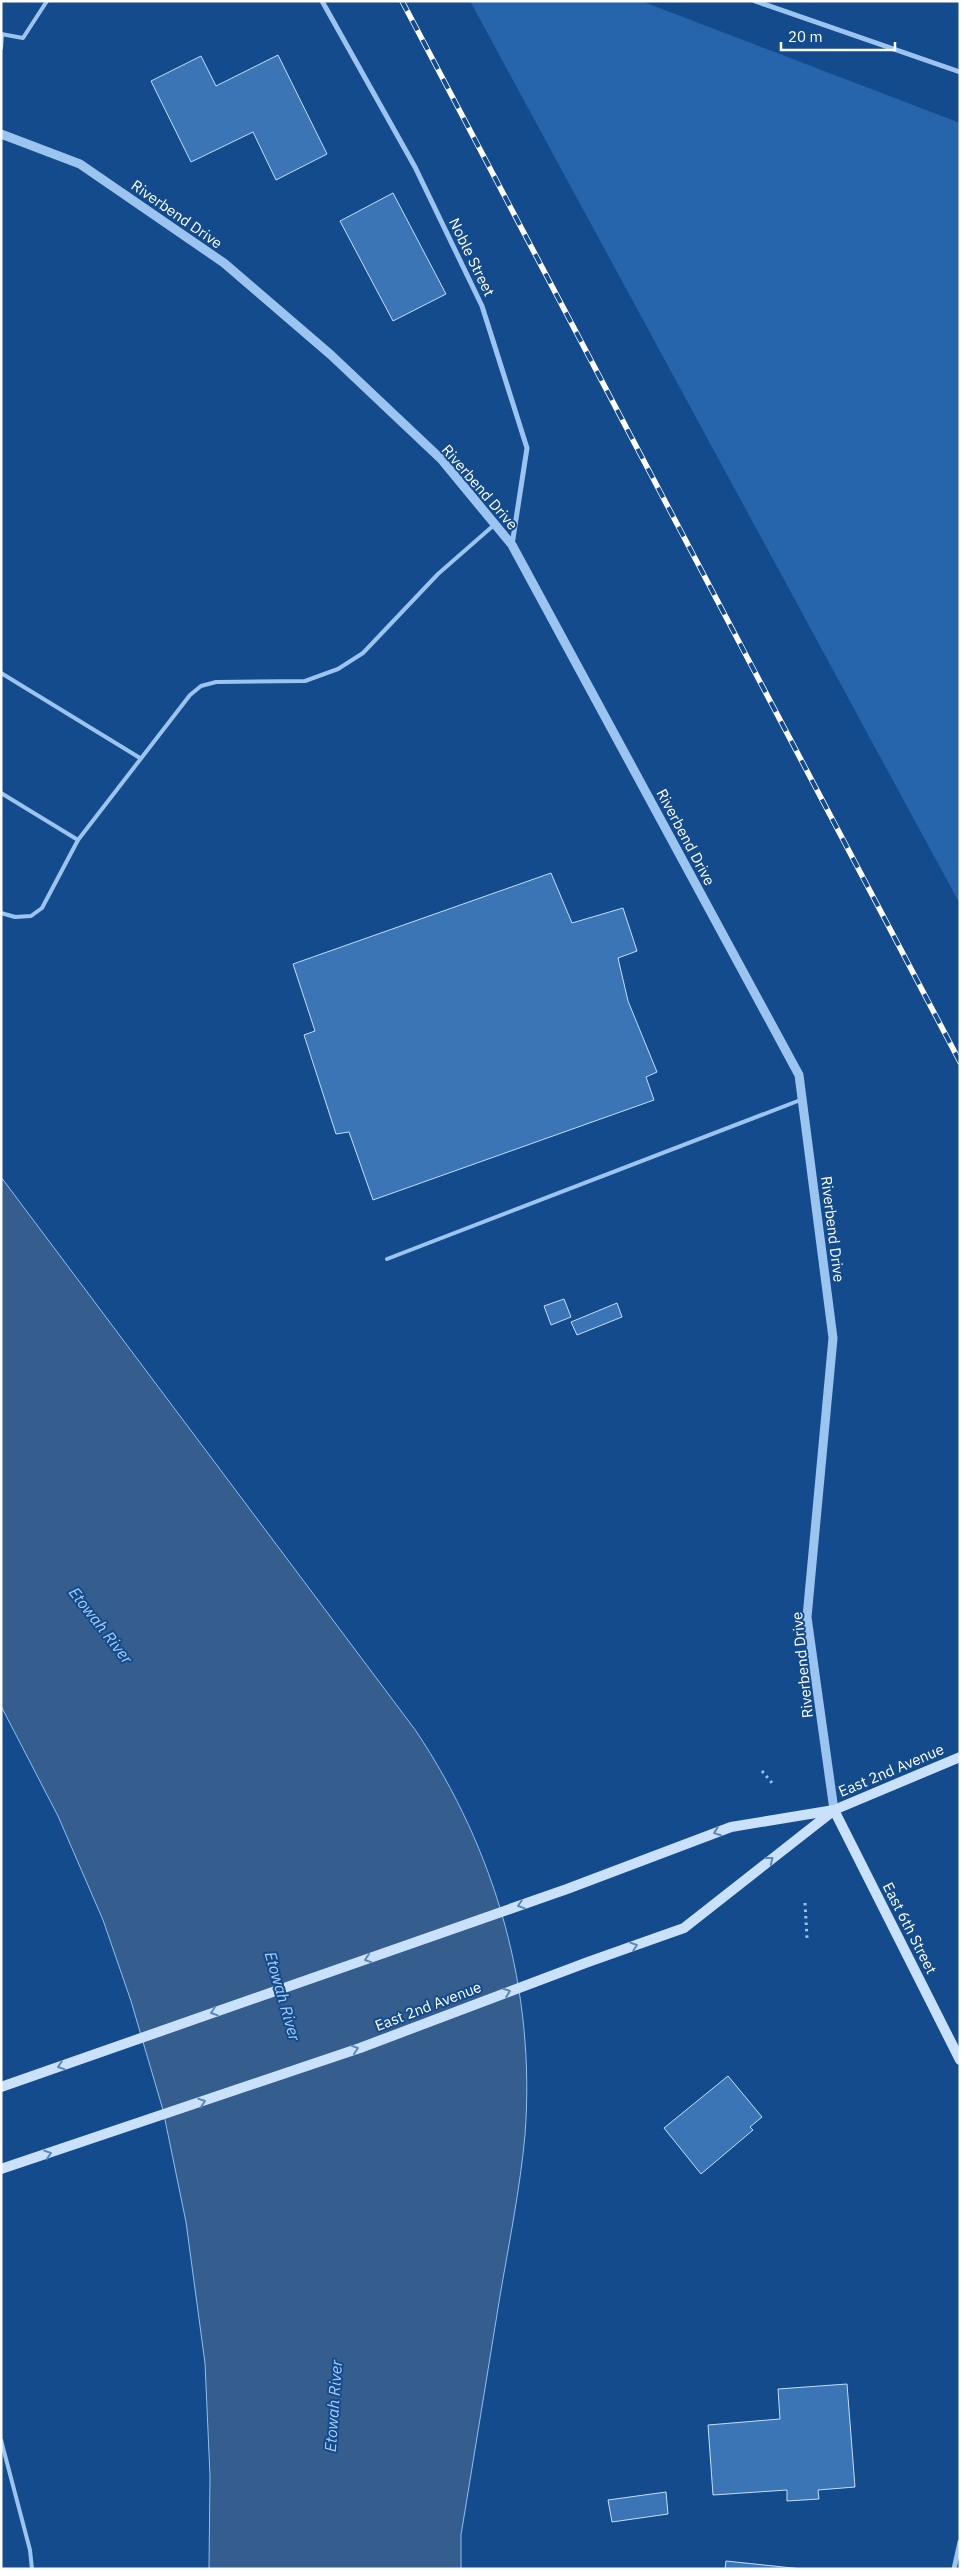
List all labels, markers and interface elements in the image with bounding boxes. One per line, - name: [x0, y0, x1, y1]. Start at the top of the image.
- scale bar: [781, 20, 895, 52]
- text: 20 m: [788, 27, 823, 46]
- street label: Riverbend Drive: [128, 176, 226, 252]
- street label: Noble Street: [445, 215, 499, 299]
- street label: Riverbend Drive: [438, 440, 522, 534]
- street label: Riverbend Drive: [653, 785, 719, 889]
- street label: Riverbend Drive: [817, 1175, 849, 1283]
- water label: Etowah River: [65, 1583, 138, 1668]
- street label: Riverbend Drive: [787, 1611, 817, 1719]
- street label: East 2nd Avenue: [835, 1739, 947, 1801]
- one-way arrow: [714, 1826, 722, 1836]
- one-way arrow: [764, 1858, 773, 1866]
- street label: East 6th Street: [879, 1879, 941, 1977]
- one-way arrow: [518, 1899, 526, 1909]
- one-way arrow: [629, 1942, 638, 1952]
- water label: Etowah River: [261, 1949, 306, 2044]
- one-way arrow: [364, 1953, 373, 1963]
- street label: East 2nd Avenue: [372, 1977, 484, 2035]
- one-way arrow: [503, 1988, 511, 1998]
- one-way arrow: [211, 2006, 219, 2016]
- one-way arrow: [351, 2045, 359, 2055]
- one-way arrow: [57, 2060, 66, 2070]
- one-way arrow: [197, 2098, 205, 2108]
- one-way arrow: [43, 2150, 51, 2160]
- water label: Etowah River: [320, 2358, 346, 2453]

